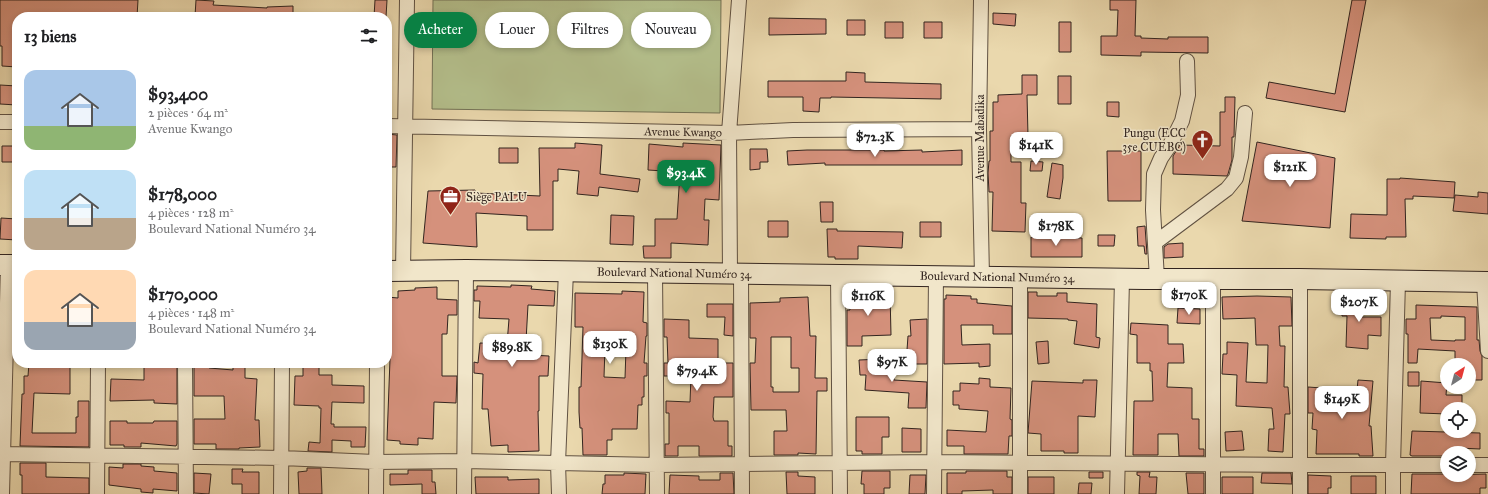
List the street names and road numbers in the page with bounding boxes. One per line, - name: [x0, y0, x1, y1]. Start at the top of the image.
- street label: Avenue Mabadika: [973, 94, 987, 182]
- street label: Avenue Kwango: [643, 124, 722, 141]
- street label: Boulevard National Numéro 34: [597, 265, 752, 281]
- street label: Boulevard National Numéro 34: [920, 269, 1075, 285]

